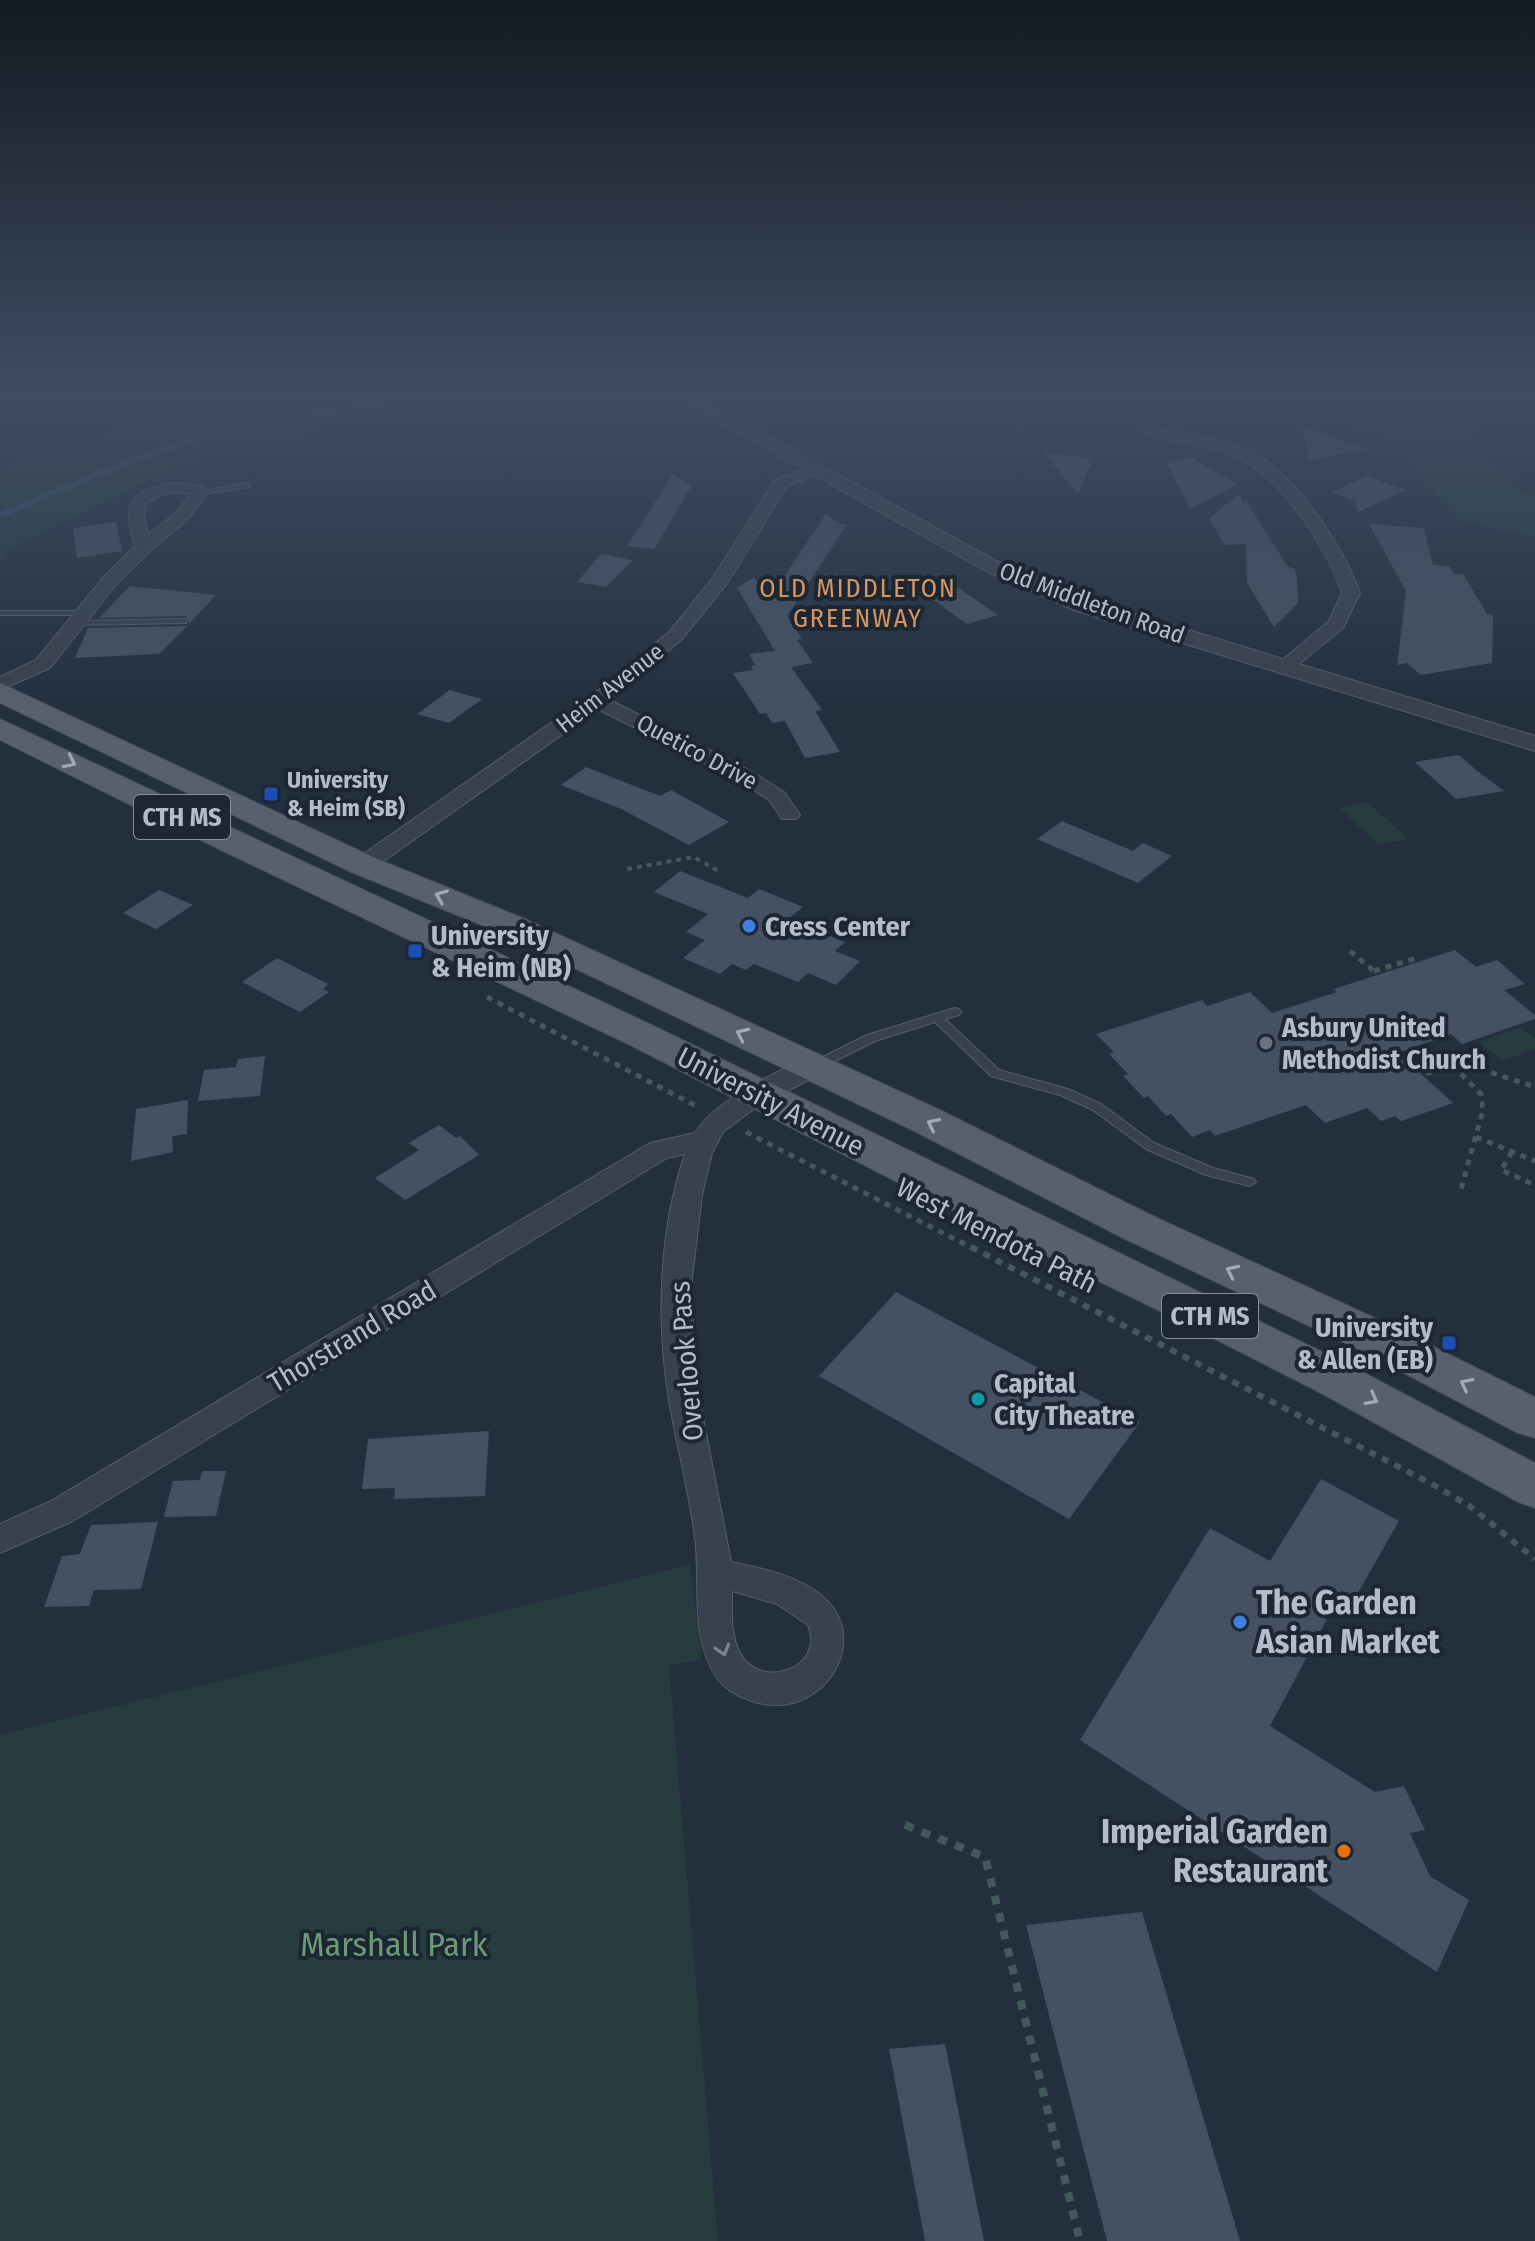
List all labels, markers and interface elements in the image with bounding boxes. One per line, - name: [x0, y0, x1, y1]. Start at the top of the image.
- street label: Old Middleton Road: [996, 557, 1188, 649]
- district label: OLD MIDDLETON GREENWAY: [759, 573, 957, 634]
- street label: Heim Avenue: [551, 637, 669, 739]
- street label: Quetico Drive: [632, 709, 762, 795]
- one-way arrow: [62, 752, 76, 768]
- place label: University & Heim (SB): [287, 766, 405, 822]
- marker: University & Heim (SB): [262, 785, 280, 803]
- road number: CTH MS: [134, 795, 230, 839]
- one-way arrow: [435, 890, 449, 906]
- place label: Cress Center: [765, 910, 911, 943]
- marker: Cress Center: [740, 917, 758, 935]
- place label: University & Heim (NB): [431, 919, 572, 984]
- marker: University & Heim (NB): [406, 942, 424, 960]
- place label: Asbury United Methodist Church: [1281, 1011, 1486, 1076]
- one-way arrow: [736, 1028, 750, 1044]
- marker: Asbury United Methodist Church: [1257, 1034, 1275, 1052]
- street label: University Avenue: [672, 1040, 870, 1163]
- one-way arrow: [927, 1119, 942, 1134]
- street label: West Mendota Path: [891, 1171, 1103, 1300]
- one-way arrow: [1225, 1265, 1240, 1281]
- street label: Thorstrand Road: [262, 1273, 442, 1399]
- street label: Overlook Pass: [663, 1280, 710, 1442]
- road number: CTH MS: [1162, 1294, 1258, 1338]
- place label: University & Allen (EB): [1297, 1311, 1434, 1376]
- marker: University & Allen (EB): [1440, 1334, 1458, 1352]
- place label: Capital City Theatre: [994, 1367, 1135, 1432]
- one-way arrow: [1459, 1378, 1474, 1394]
- one-way arrow: [1364, 1389, 1378, 1404]
- marker: Capital City Theatre: [969, 1390, 987, 1408]
- place label: The Garden Asian Market: [1255, 1582, 1441, 1662]
- marker: The Garden Asian Market: [1231, 1613, 1249, 1631]
- one-way arrow: [714, 1642, 730, 1656]
- place label: Imperial Garden Restaurant: [1101, 1811, 1329, 1891]
- marker: Imperial Garden Restaurant: [1335, 1842, 1353, 1860]
- park label: Marshall Park: [300, 1924, 488, 1965]

